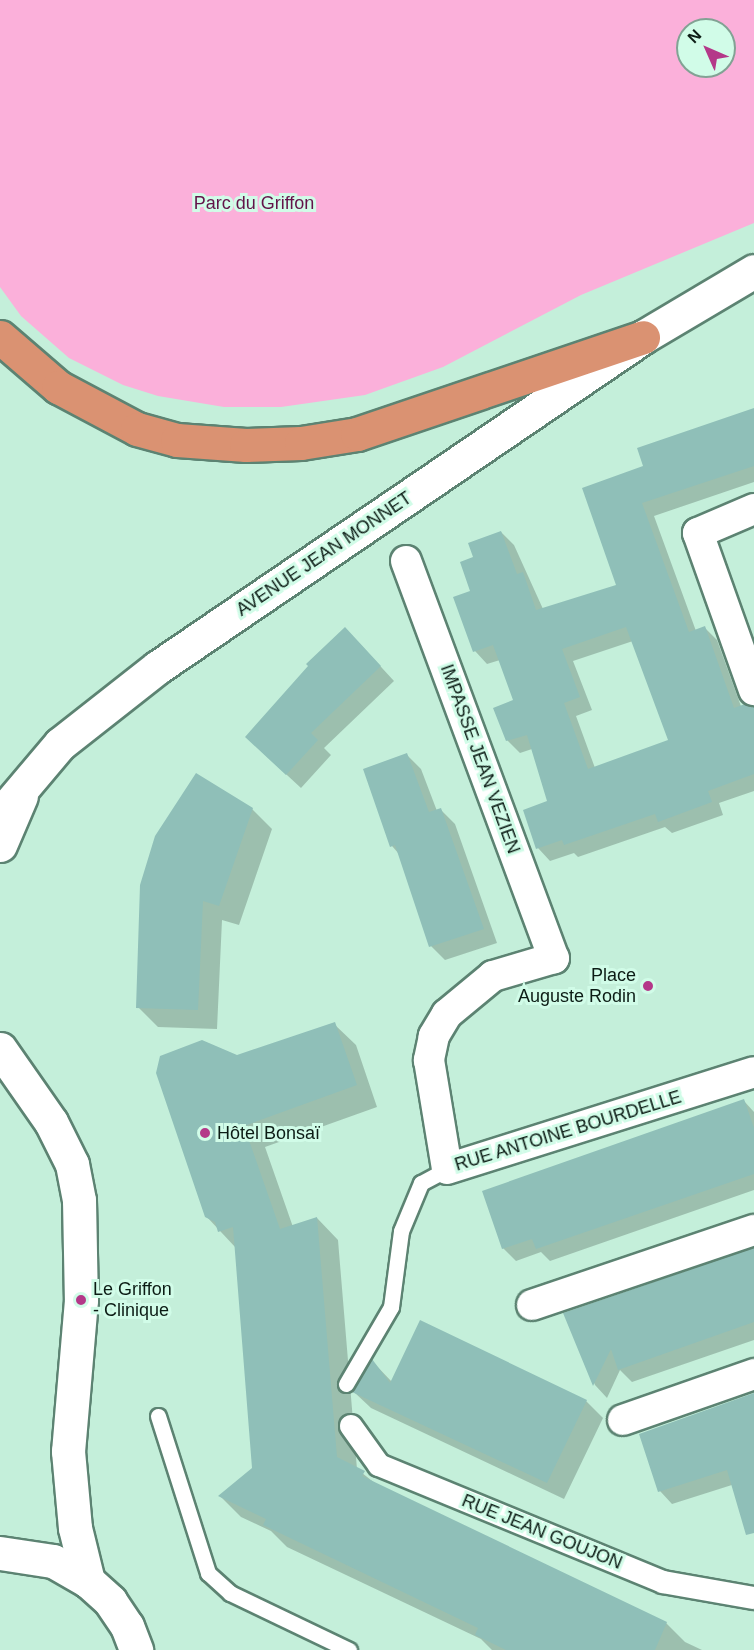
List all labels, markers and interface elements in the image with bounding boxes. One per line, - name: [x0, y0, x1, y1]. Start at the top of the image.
- north arrow: [676, 18, 736, 78]
- text: N: [684, 26, 704, 46]
- park label: Parc du Griffon: [194, 192, 314, 214]
- street label: AVENUE JEAN MONNET: [232, 487, 416, 621]
- street label: IMPASSE JEAN VEZIEN: [436, 661, 524, 857]
- place label: Place Auguste Rodin: [518, 965, 636, 1008]
- marker: Place Auguste Rodin: [641, 979, 655, 993]
- street label: RUE ANTOINE BOURDELLE: [452, 1086, 684, 1176]
- place label: Hôtel Bonsaï: [217, 1122, 320, 1144]
- marker: Hôtel Bonsaï: [198, 1126, 212, 1140]
- place label: Le Griffon - Clinique: [93, 1279, 172, 1322]
- marker: Le Griffon - Clinique: [74, 1293, 88, 1307]
- street label: RUE JEAN GOUJON: [459, 1490, 625, 1574]

